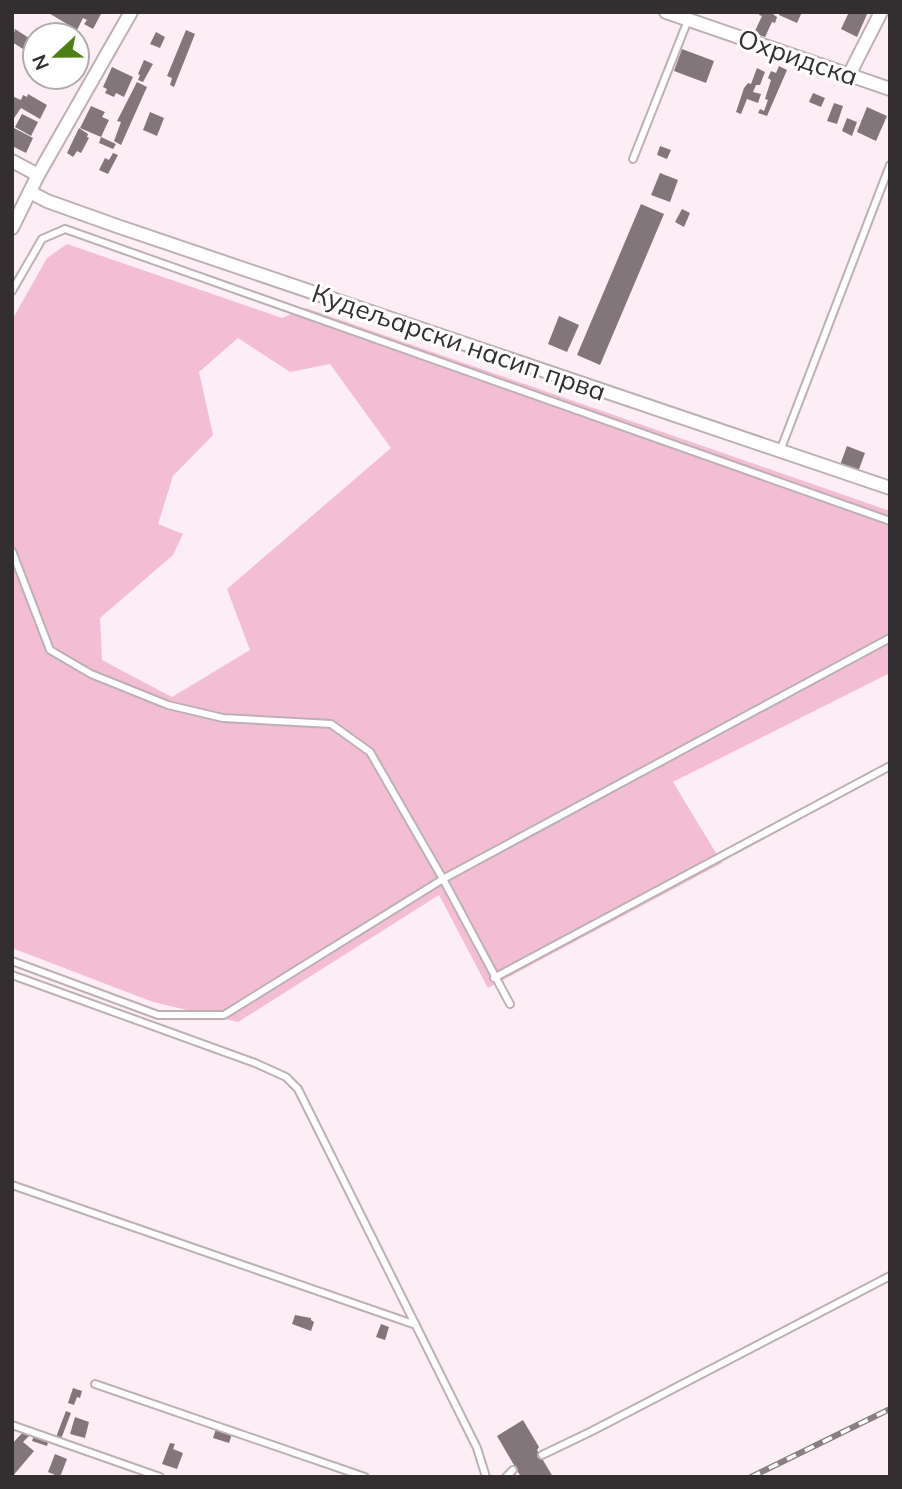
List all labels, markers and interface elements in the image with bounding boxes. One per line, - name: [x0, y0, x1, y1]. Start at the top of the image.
- north arrow: [21, 21, 91, 91]
- street label: Охридска: [734, 21, 862, 93]
- text: N: [26, 51, 54, 74]
- street label: Кудељарски насип прва: [308, 276, 610, 408]

